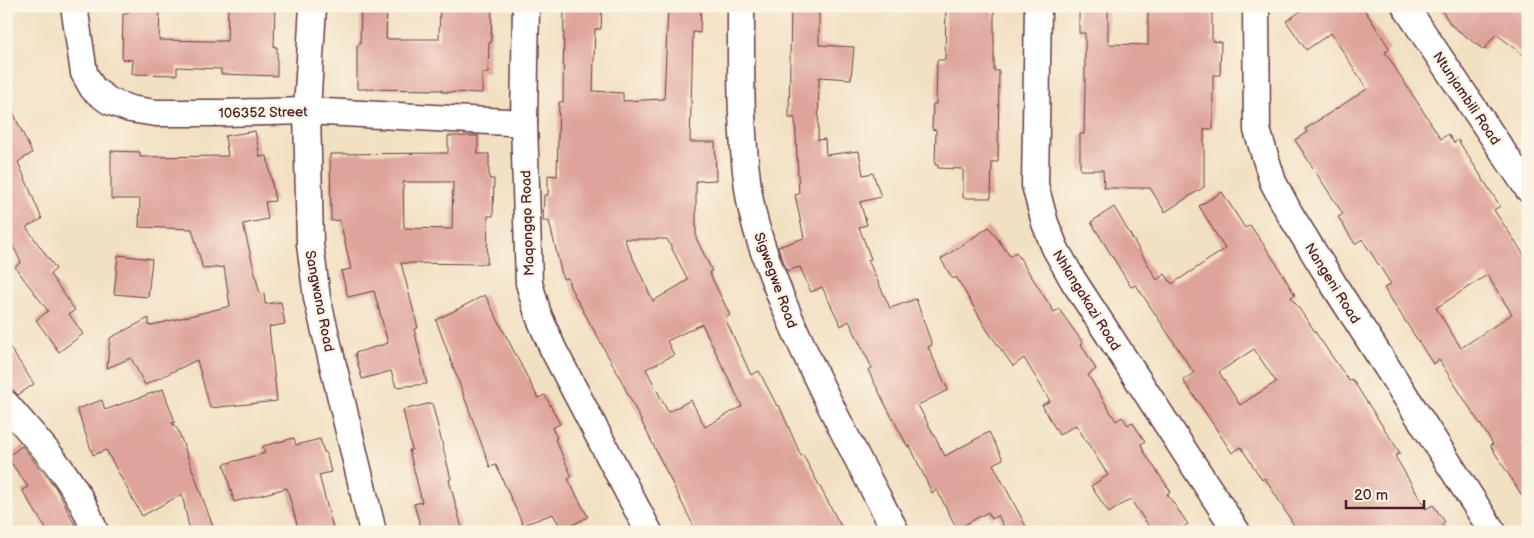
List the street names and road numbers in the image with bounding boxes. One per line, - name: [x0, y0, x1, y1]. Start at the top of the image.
- street label: Ntunjambili Road: [1429, 49, 1504, 148]
- street label: 106352 Street: [218, 103, 308, 122]
- street label: Maqongqo Road: [517, 170, 538, 276]
- street label: Sigwegwe Road: [750, 230, 801, 330]
- street label: Nangeni Road: [1301, 240, 1364, 327]
- street label: Nhlangakazi Road: [1049, 247, 1124, 354]
- street label: Sangwana Road: [301, 249, 338, 353]

